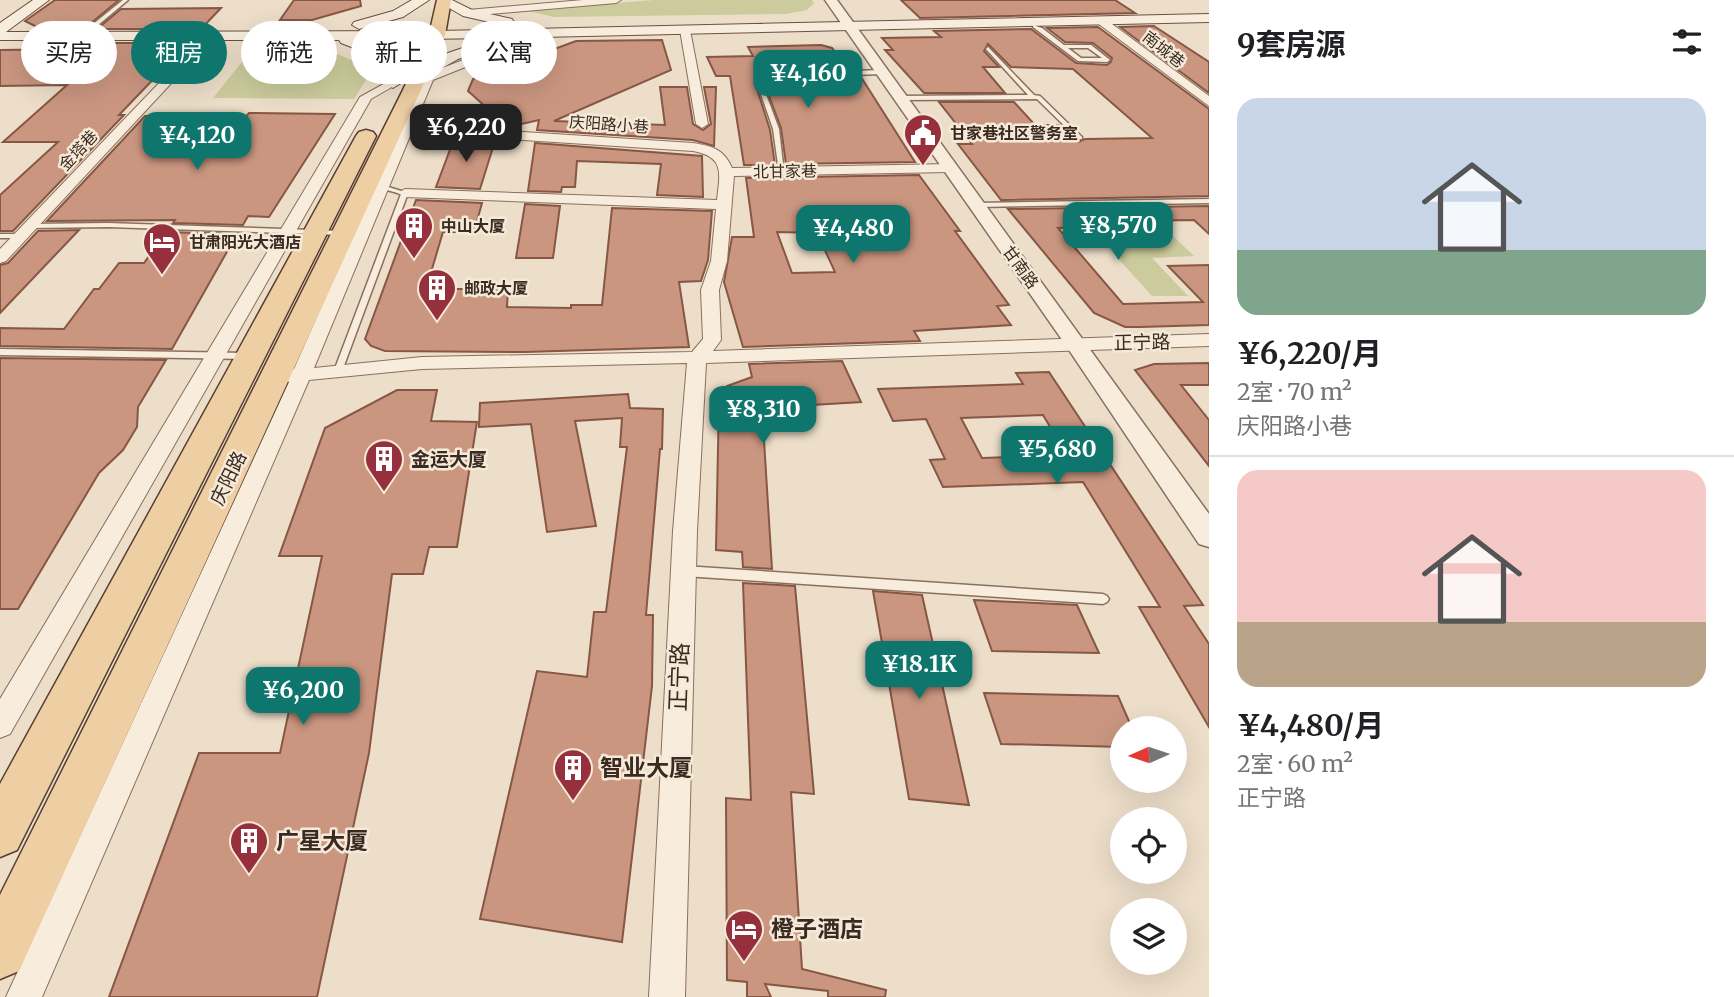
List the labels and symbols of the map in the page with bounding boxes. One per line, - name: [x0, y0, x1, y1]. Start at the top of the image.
- street label: 南城巷: [1139, 26, 1189, 72]
- pin: ¥4,160: [751, 50, 865, 110]
- pin: ¥6,220: [409, 104, 523, 164]
- street label: 庆阳路小巷: [568, 111, 650, 137]
- public building icon: 甘家巷社区警务室: [902, 112, 944, 167]
- pin: ¥4,120: [140, 113, 254, 172]
- place label: 甘家巷社区警务室: [950, 123, 1078, 143]
- street label: 金塔巷: [54, 126, 102, 174]
- street label: 北甘家巷: [753, 160, 817, 182]
- pin: ¥8,570: [1061, 202, 1175, 262]
- building icon: 中山大厦: [393, 205, 435, 260]
- pin: ¥4,480: [796, 205, 910, 265]
- place label: 中山大厦: [441, 216, 505, 236]
- hotel icon: 甘肃阳光大酒店: [141, 221, 183, 276]
- place label: 甘肃阳光大酒店: [189, 232, 301, 252]
- street label: 甘南路: [999, 242, 1043, 292]
- building icon: 邮政大厦: [416, 267, 458, 322]
- place label: 邮政大厦: [464, 278, 528, 298]
- street label: 正宁路: [1113, 330, 1171, 354]
- pin: ¥8,310: [706, 386, 820, 446]
- pin: ¥5,680: [1000, 426, 1114, 486]
- building icon: 金运大厦: [363, 438, 405, 493]
- street label: 庆阳路: [205, 447, 251, 509]
- place label: 金运大厦: [411, 447, 487, 471]
- street label: 正宁路: [663, 642, 694, 712]
- pin: ¥18.1K: [862, 642, 976, 701]
- pin: ¥6,200: [246, 668, 360, 727]
- north arrow: [1110, 716, 1186, 793]
- building icon: 智业大厦: [552, 747, 594, 802]
- place label: 智业大厦: [600, 753, 692, 782]
- building icon: 广星大厦: [228, 820, 270, 875]
- place label: 广星大厦: [276, 826, 368, 855]
- hotel icon: 橙子酒店: [723, 908, 765, 963]
- place label: 橙子酒店: [771, 914, 863, 943]

